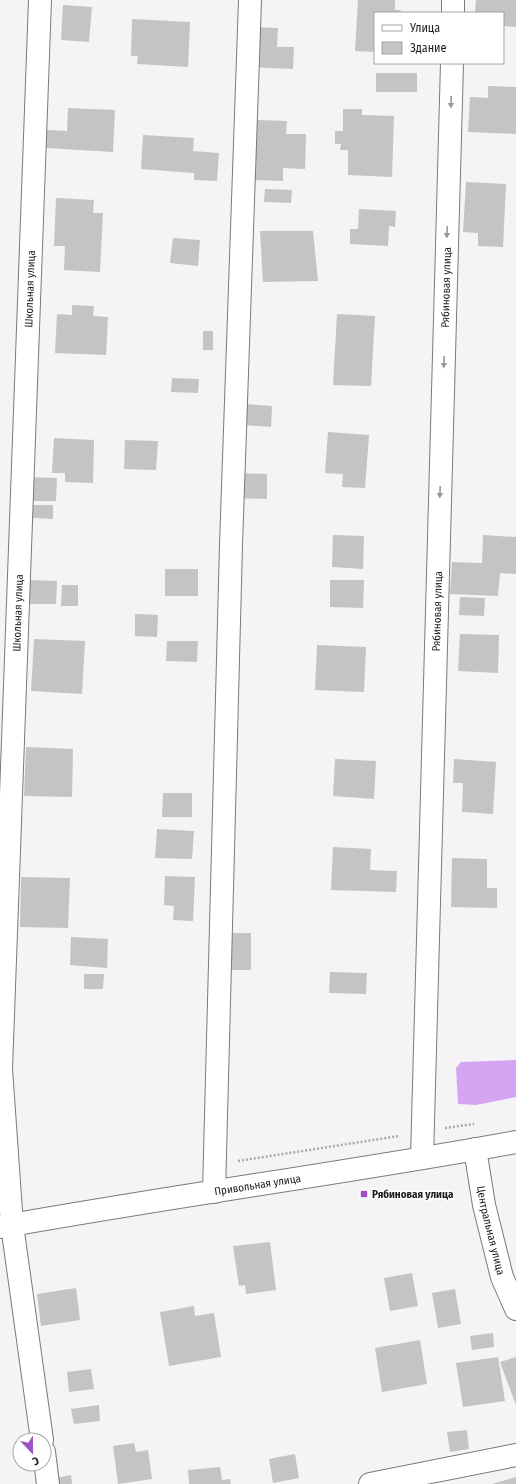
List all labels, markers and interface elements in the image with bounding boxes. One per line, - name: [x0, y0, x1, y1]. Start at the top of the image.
- legend: [374, 12, 504, 64]
- text: Улица: [409, 21, 440, 35]
- text: Здание: [410, 41, 446, 55]
- one-way arrow: [447, 96, 454, 108]
- one-way arrow: [444, 226, 450, 239]
- street label: Рябиновая улица: [438, 247, 453, 328]
- street label: Школьная улица: [22, 250, 38, 328]
- one-way arrow: [440, 356, 447, 368]
- one-way arrow: [437, 486, 443, 499]
- street label: Рябиновая улица: [429, 571, 445, 652]
- street label: Школьная улица: [10, 574, 26, 652]
- street label: Привольная улица: [213, 1171, 302, 1198]
- street label: Центральная улица: [475, 1185, 508, 1276]
- place label: Рябиновая улица: [372, 1188, 454, 1201]
- marker: Рябиновая улица: [359, 1189, 369, 1199]
- north arrow: [12, 1432, 52, 1472]
- text: С: [30, 1454, 41, 1468]

